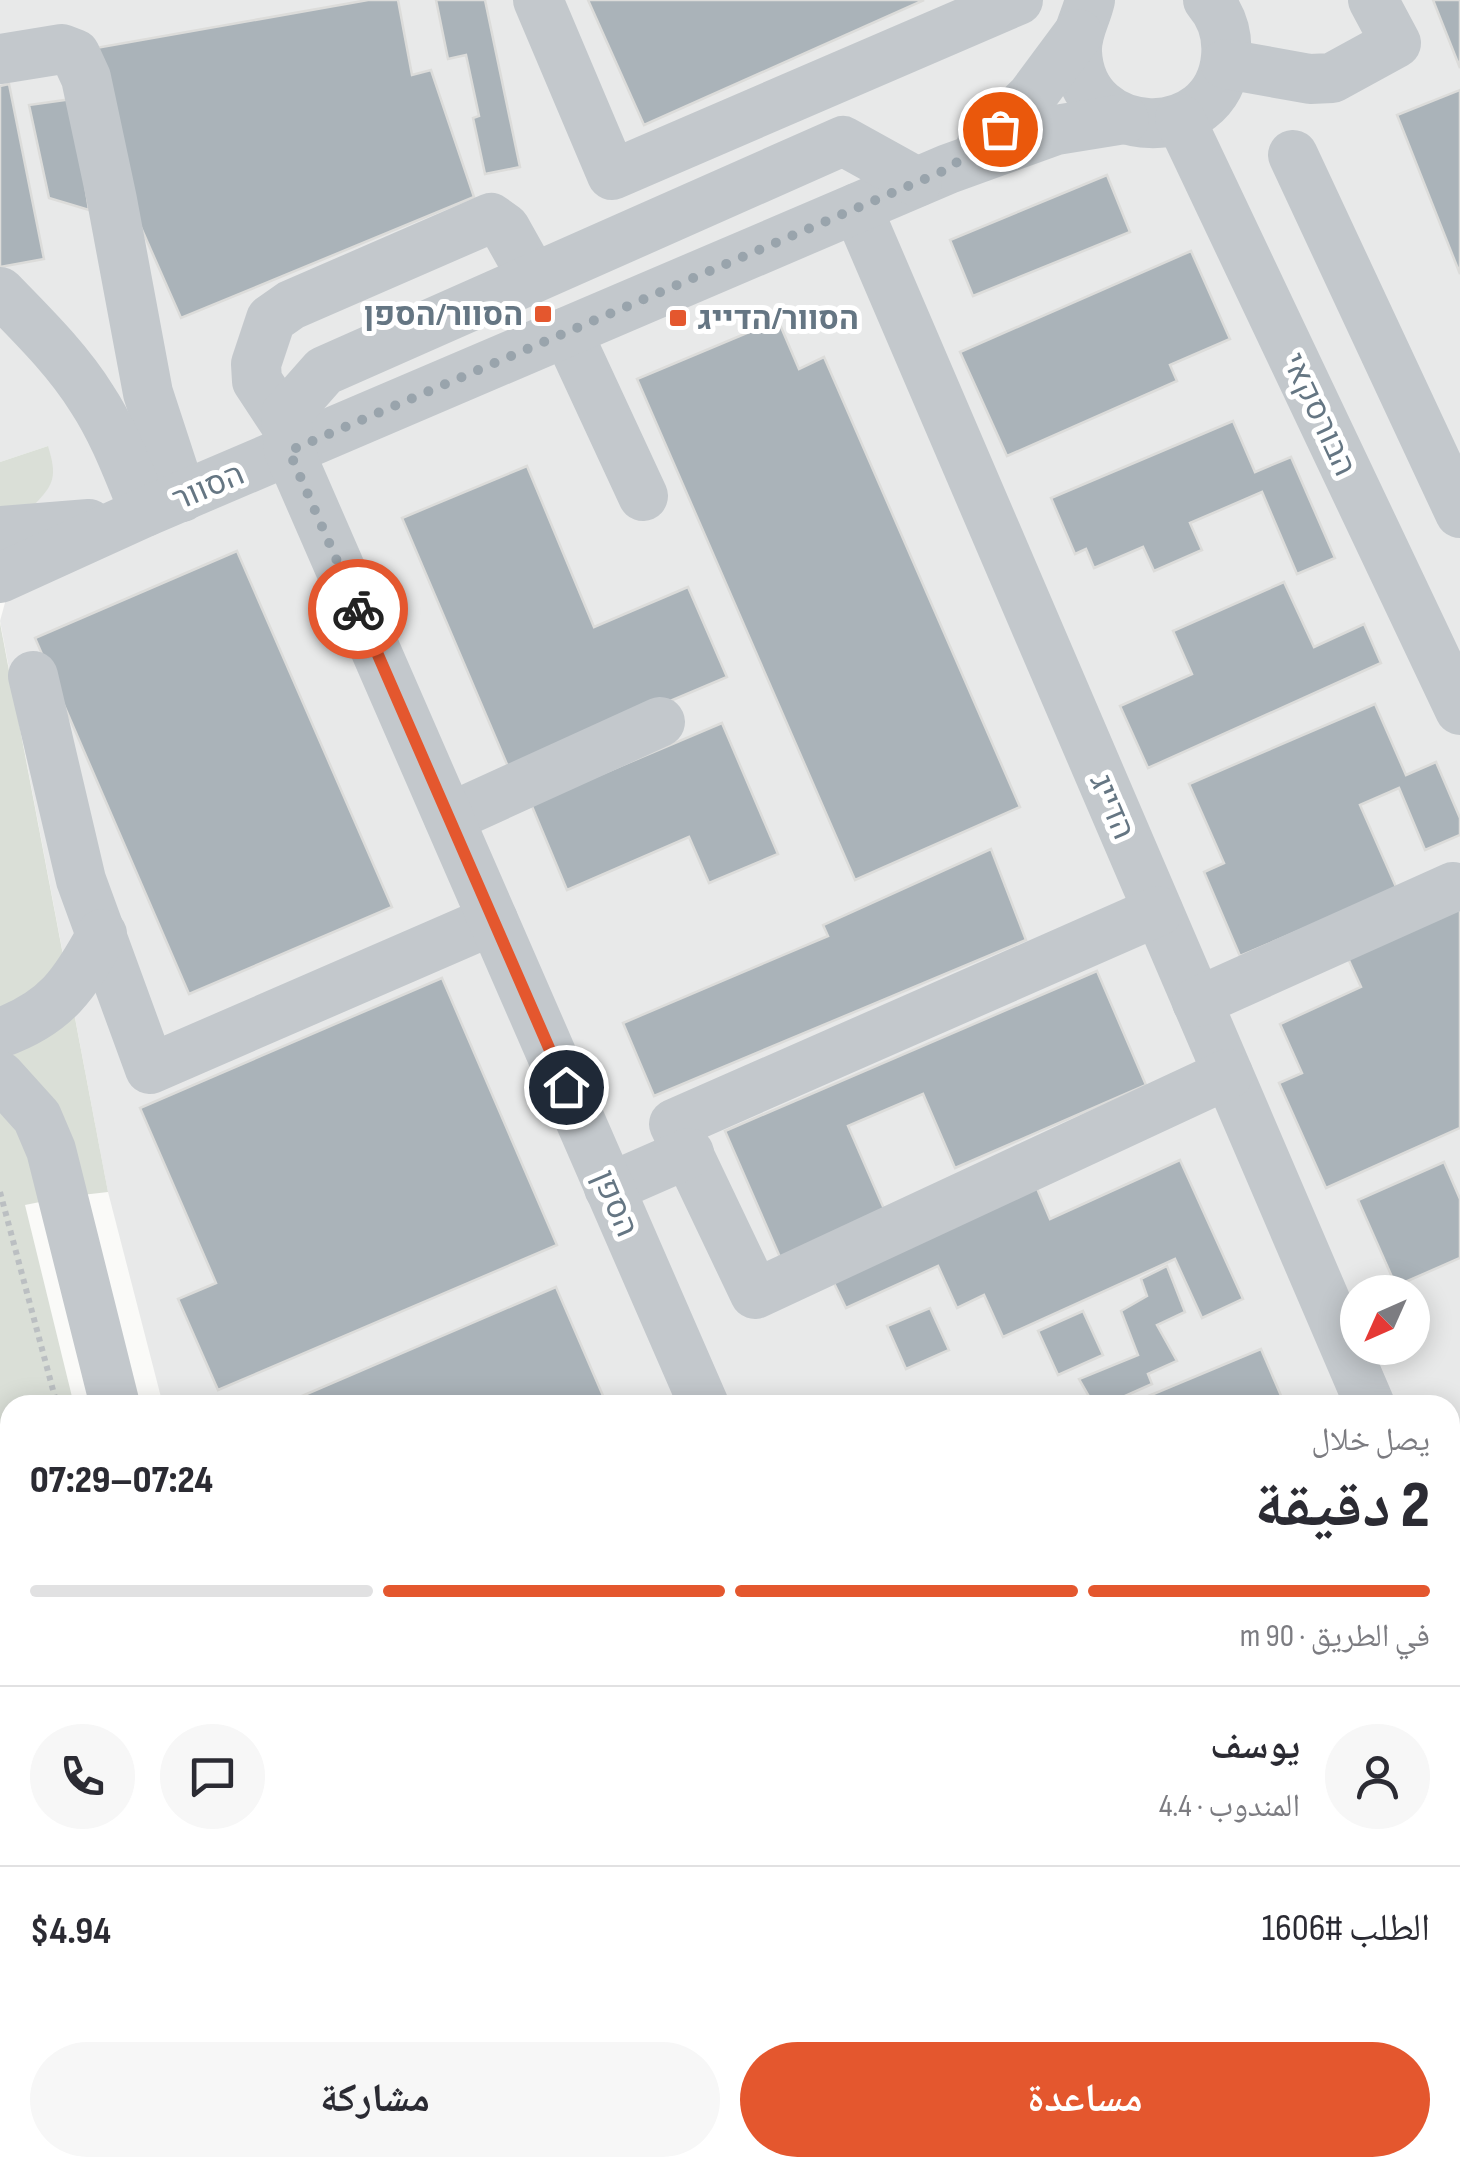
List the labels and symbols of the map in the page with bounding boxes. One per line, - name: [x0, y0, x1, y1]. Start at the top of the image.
- pin: [958, 87, 1043, 172]
- place label: הסוור/הספן: [364, 296, 523, 335]
- place label: הסוור/הדייג: [698, 300, 859, 339]
- marker: הסוור/הספן: [532, 303, 554, 325]
- marker: הסוור/הדייג: [667, 307, 689, 329]
- street label: הבורסקאי: [1273, 347, 1364, 482]
- street label: הסוור: [167, 455, 250, 520]
- courier: [308, 559, 408, 659]
- street label: הדייג: [1081, 768, 1143, 845]
- pin: [524, 1045, 609, 1130]
- street label: הספן: [583, 1164, 646, 1243]
- north arrow: [1340, 1275, 1430, 1365]

